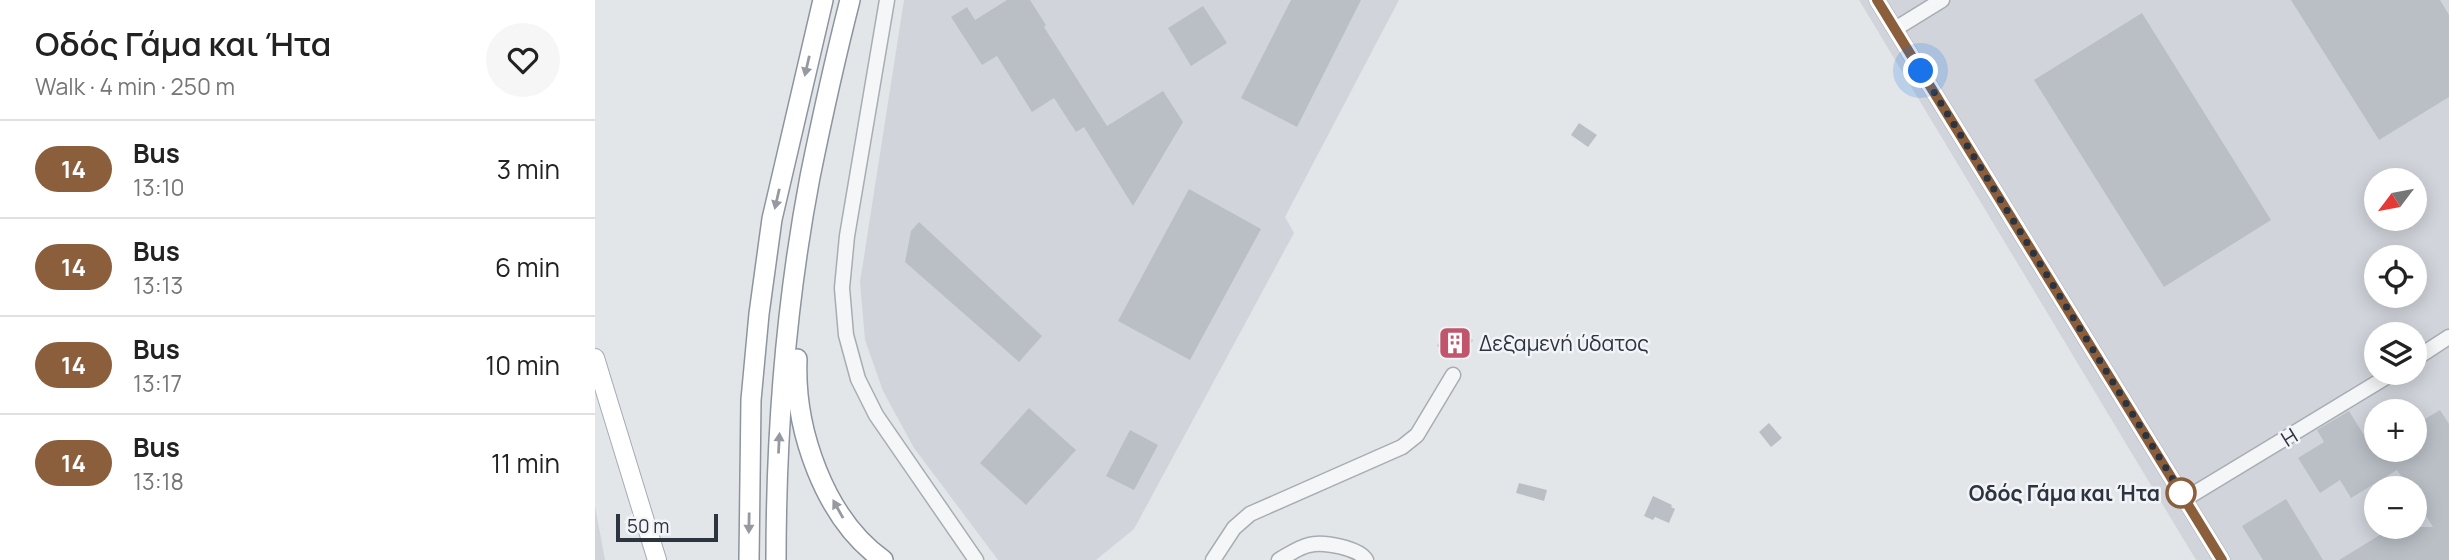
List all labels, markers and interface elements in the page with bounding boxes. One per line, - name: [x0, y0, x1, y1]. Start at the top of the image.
- text: Οδός Γάμα και Ήτα: [35, 21, 331, 66]
- button: heart: [486, 23, 560, 97]
- your location: [1903, 53, 1938, 88]
- one-way arrow: [801, 55, 812, 77]
- text: Walk · 4 min · 250 m: [35, 70, 235, 102]
- text: Bus: [133, 135, 180, 171]
- text: 3 min: [497, 151, 560, 187]
- text: 14: [61, 152, 86, 185]
- north arrow: [2364, 168, 2427, 231]
- map controls: [2364, 168, 2427, 539]
- text: 13:10: [133, 171, 185, 203]
- one-way arrow: [771, 188, 782, 210]
- text: Bus: [133, 233, 180, 269]
- button: locate: [2364, 245, 2427, 308]
- text: 6 min: [495, 249, 560, 285]
- text: 14: [61, 250, 86, 283]
- text: 13:13: [133, 269, 183, 301]
- button: layers: [2364, 322, 2427, 385]
- building icon: Δεξαμενή ύδατος: [1436, 324, 1474, 362]
- place label: Δεξαμενή ύδατος: [1479, 329, 1649, 357]
- text: Bus: [133, 331, 180, 367]
- text: 10 min: [485, 347, 560, 383]
- text: 14: [61, 348, 86, 381]
- text: 13:17: [133, 367, 182, 399]
- button: +: [2364, 399, 2427, 462]
- street label: Η: [2275, 421, 2303, 453]
- text: Bus: [133, 429, 180, 465]
- one-way arrow: [774, 432, 785, 454]
- text: 11 min: [491, 445, 560, 481]
- text: 14: [61, 446, 86, 479]
- text: 13:18: [133, 465, 184, 497]
- button: −: [2364, 476, 2427, 539]
- marker: Οδός Γάμα και Ήτα: [2166, 478, 2196, 508]
- place label: Οδός Γάμα και Ήτα: [1969, 479, 2160, 507]
- one-way arrow: [832, 500, 844, 519]
- scale bar: [616, 511, 717, 543]
- one-way arrow: [743, 512, 755, 534]
- text: 50 m: [627, 513, 669, 539]

